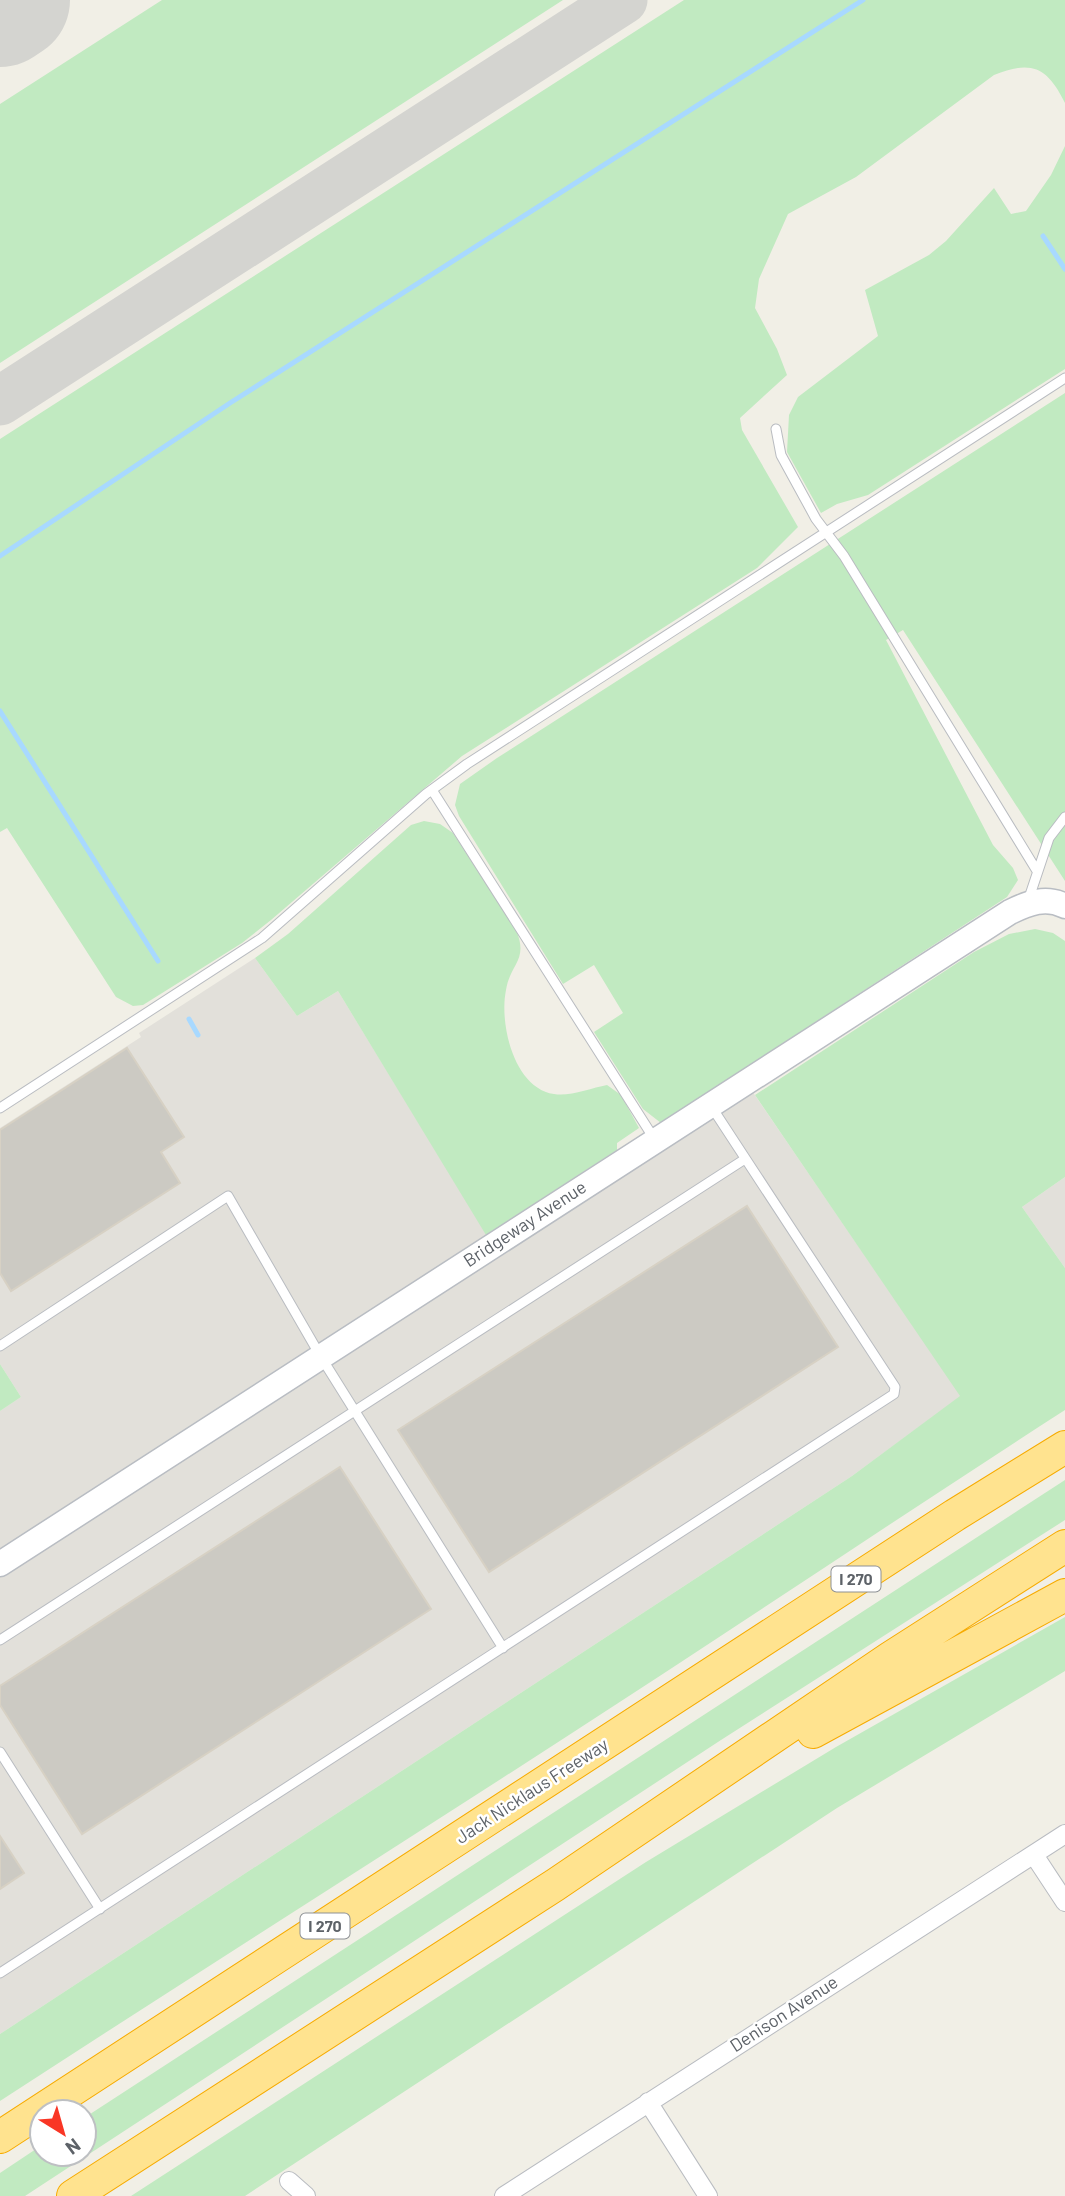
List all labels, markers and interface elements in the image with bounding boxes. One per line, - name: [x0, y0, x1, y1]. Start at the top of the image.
- street label: Bridgeway Avenue: [459, 1175, 590, 1271]
- road number: I 270: [832, 1567, 880, 1592]
- street label: Jack Nicklaus Freeway: [451, 1733, 612, 1848]
- road number: I 270: [300, 1914, 350, 1938]
- street label: Denison Avenue: [725, 1970, 841, 2056]
- north arrow: [28, 2098, 98, 2168]
- text: N: [62, 2134, 86, 2160]

